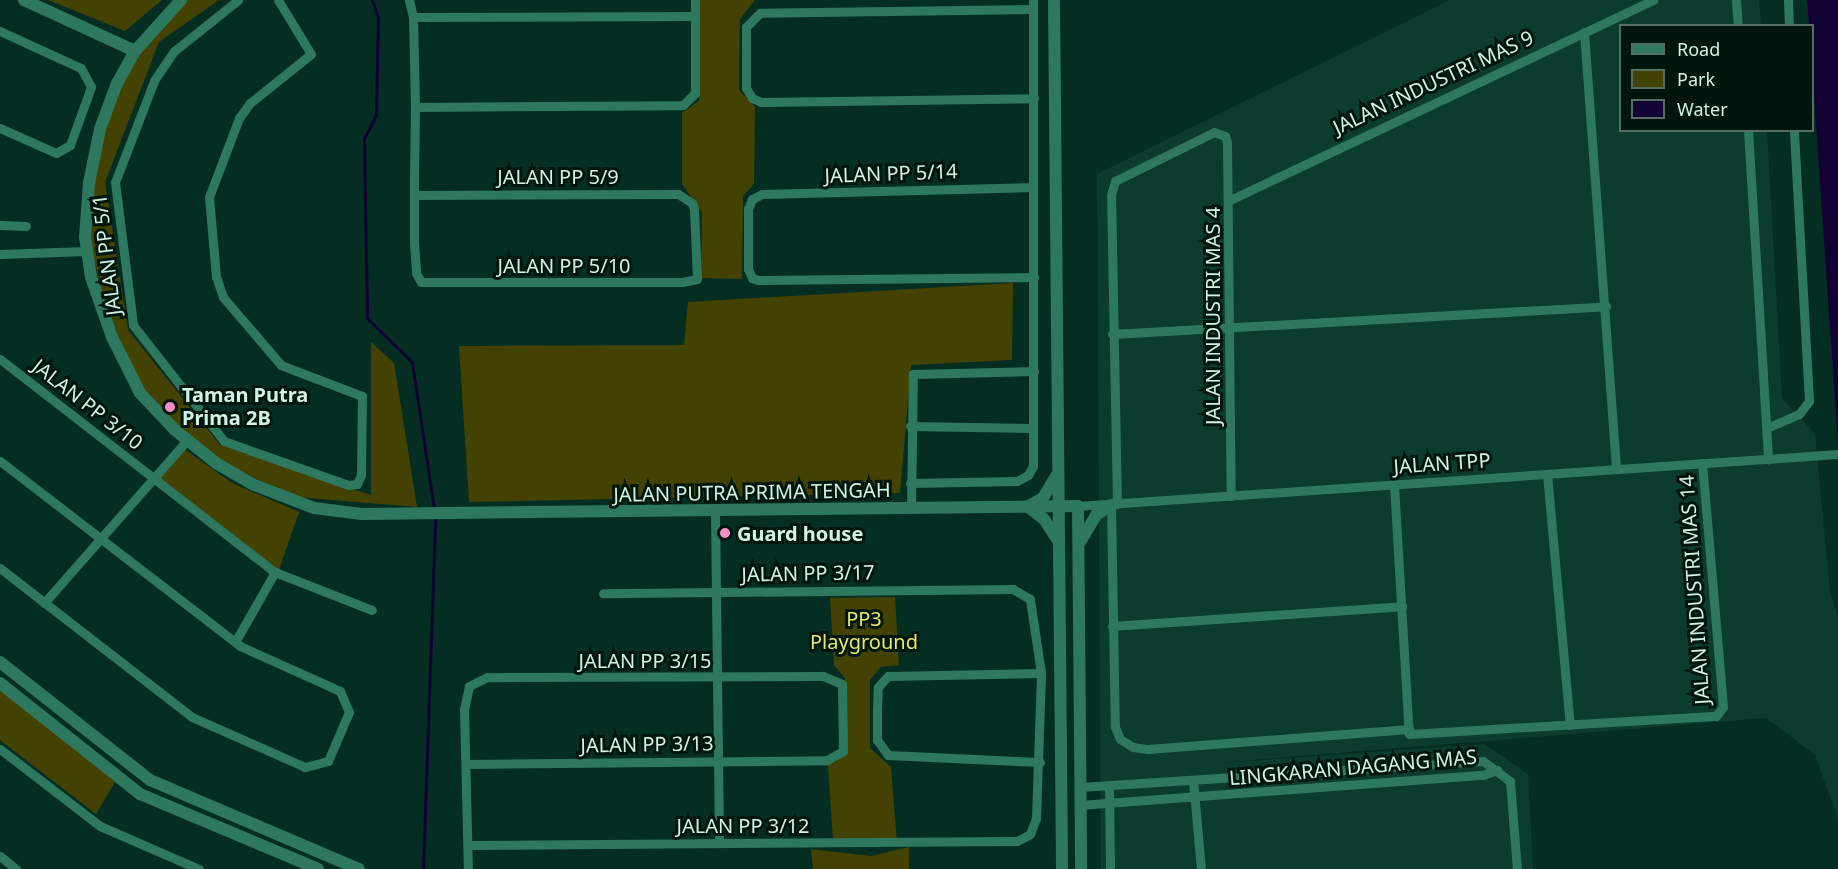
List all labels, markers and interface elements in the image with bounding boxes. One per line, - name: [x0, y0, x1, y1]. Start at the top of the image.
- legend: [1619, 24, 1814, 132]
- street label: JALAN INDUSTRI MAS 9: [1329, 25, 1537, 139]
- text: Road: [1677, 37, 1720, 61]
- text: Park: [1677, 67, 1715, 91]
- text: Water: [1677, 97, 1728, 121]
- street label: JALAN PP 5/14: [824, 159, 958, 187]
- street label: JALAN PP 5/9: [497, 164, 619, 188]
- street label: JALAN PP 5/1: [87, 193, 125, 317]
- street label: JALAN INDUSTRI MAS 4: [1200, 207, 1224, 425]
- street label: JALAN PP 5/10: [497, 253, 631, 277]
- street label: JALAN PP 3/10: [28, 354, 148, 454]
- place label: Taman Putra Prima 2B: [182, 383, 308, 430]
- marker: Taman Putra Prima 2B: [163, 400, 177, 414]
- street label: JALAN TPP: [1393, 448, 1491, 478]
- street label: JALAN INDUSTRI MAS 14: [1674, 475, 1714, 705]
- street label: JALAN PUTRA PRIMA TENGAH: [613, 478, 891, 506]
- place label: Guard house: [737, 521, 863, 545]
- marker: Guard house: [718, 526, 732, 540]
- street label: JALAN PP 3/17: [741, 560, 875, 586]
- park label: PP3 Playground: [810, 607, 918, 654]
- street label: JALAN PP 3/15: [578, 648, 712, 672]
- street label: JALAN PP 3/13: [580, 731, 714, 757]
- street label: LINGKARAN DAGANG MAS: [1228, 744, 1478, 790]
- street label: JALAN PP 3/12: [676, 813, 810, 837]

